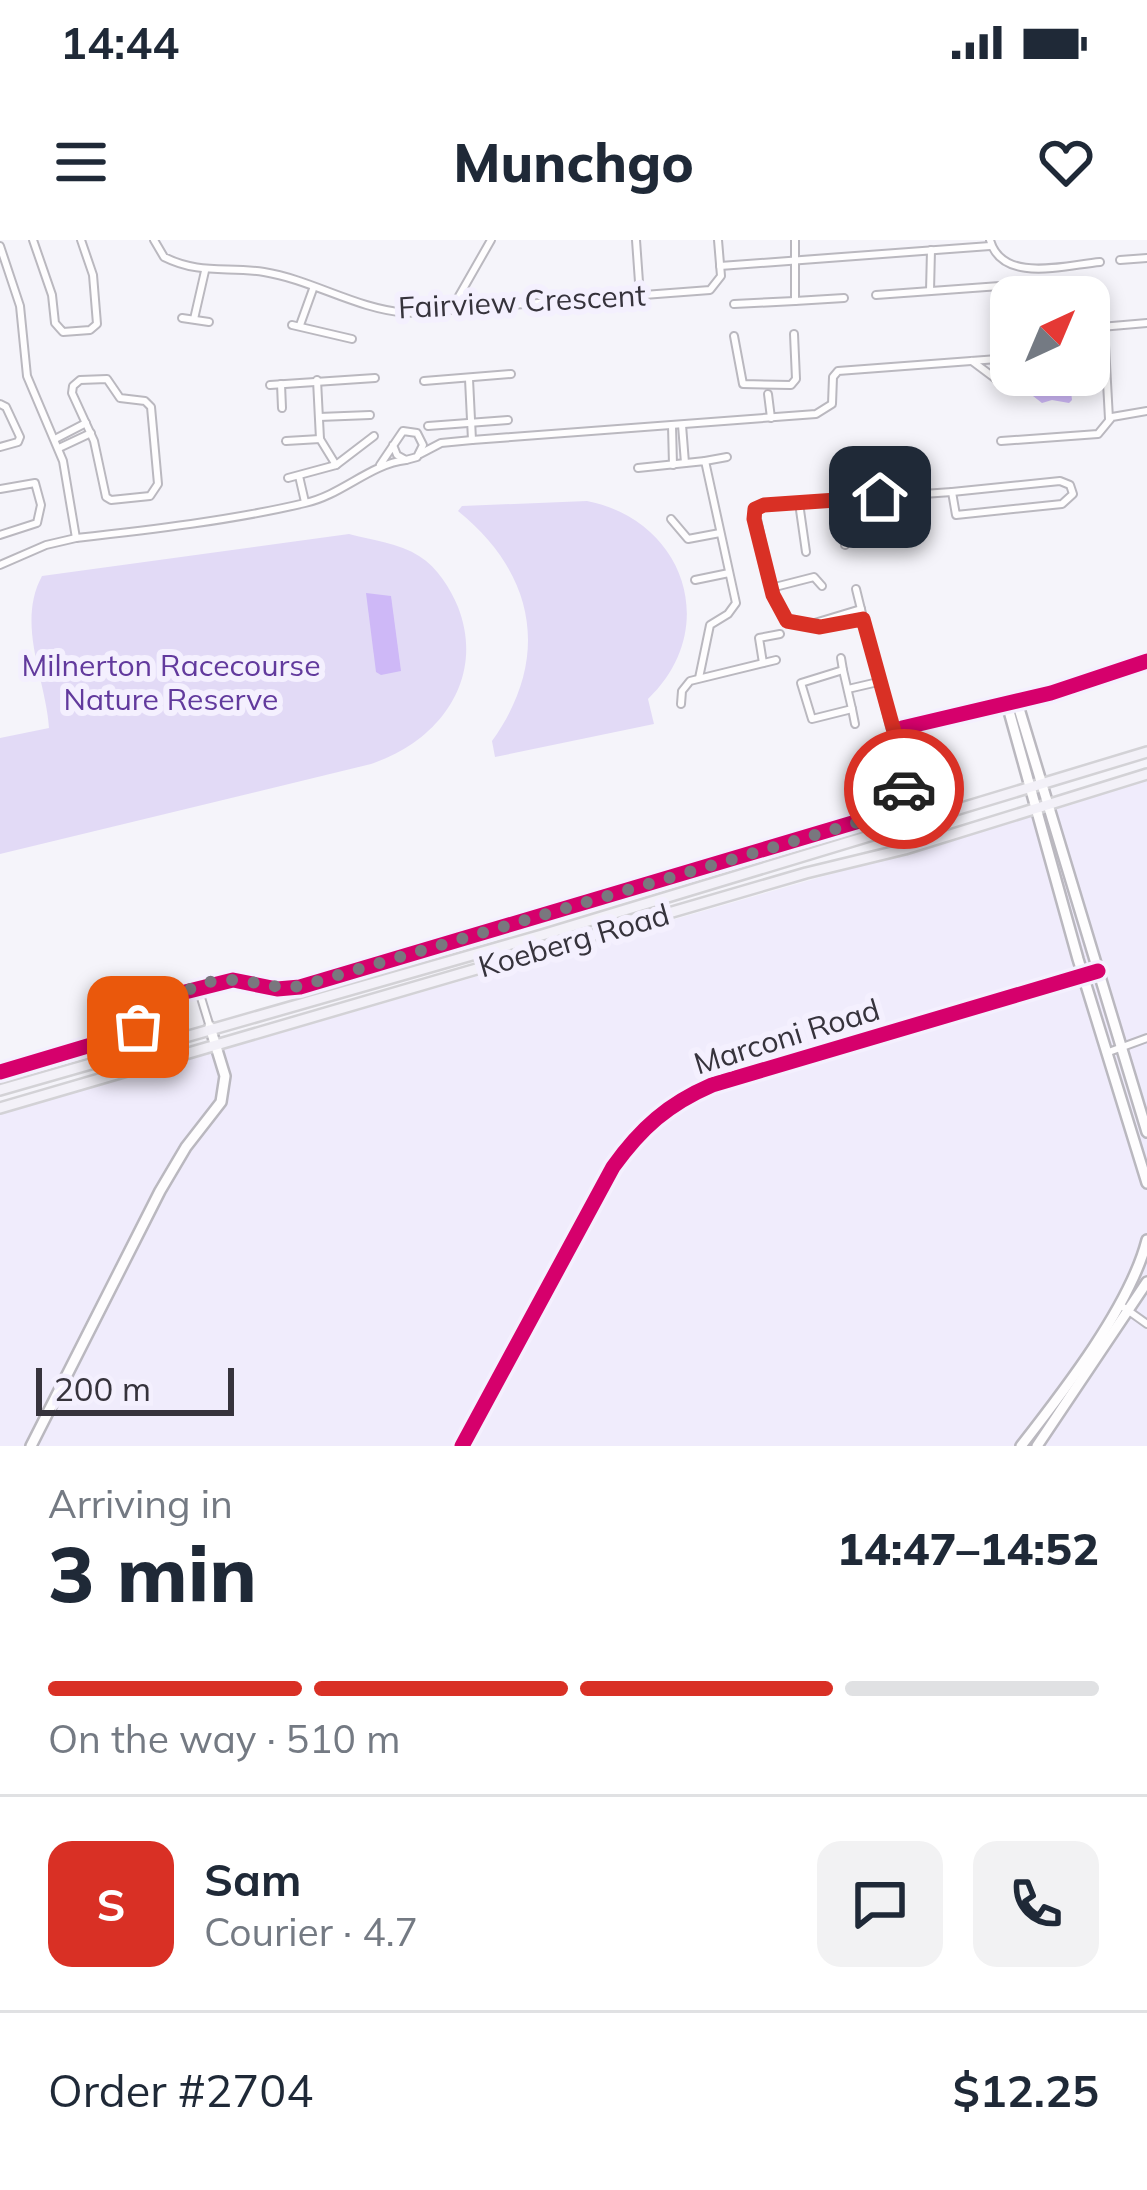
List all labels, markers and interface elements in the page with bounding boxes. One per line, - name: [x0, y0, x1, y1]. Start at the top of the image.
- text: 14:44: [60, 14, 179, 70]
- text: Munchgo: [453, 128, 694, 196]
- icon: menu: [48, 129, 114, 195]
- icon: heart: [1033, 129, 1099, 195]
- street label: Fairview Crescent: [397, 276, 647, 326]
- north arrow: [990, 276, 1110, 396]
- map controls: [990, 276, 1110, 396]
- pin: [829, 446, 931, 548]
- icon: home: [847, 464, 913, 530]
- park label: Milnerton Racecourse Nature Reserve: [22, 646, 321, 718]
- courier: [844, 729, 964, 849]
- icon: car: [871, 756, 937, 822]
- street label: Koeberg Road: [474, 895, 673, 985]
- pin: [87, 976, 189, 1078]
- street label: Marconi Road: [689, 990, 884, 1082]
- icon: bag: [105, 994, 171, 1060]
- scale bar: [36, 1362, 234, 1415]
- text: 200 m: [54, 1368, 151, 1409]
- text: Arriving in: [48, 1479, 233, 1528]
- text: 14:47–14:52: [837, 1520, 1099, 1576]
- text: 3 min: [48, 1524, 257, 1622]
- text: On the way · 510 m: [48, 1714, 400, 1763]
- button: chat: [817, 1841, 943, 1967]
- button: phone: [973, 1841, 1099, 1967]
- text: Sam: [204, 1851, 301, 1907]
- text: S: [96, 1876, 126, 1932]
- text: Courier · 4.7: [204, 1907, 418, 1956]
- text: Order #2704: [48, 2062, 313, 2118]
- text: $12.25: [953, 2062, 1099, 2118]

